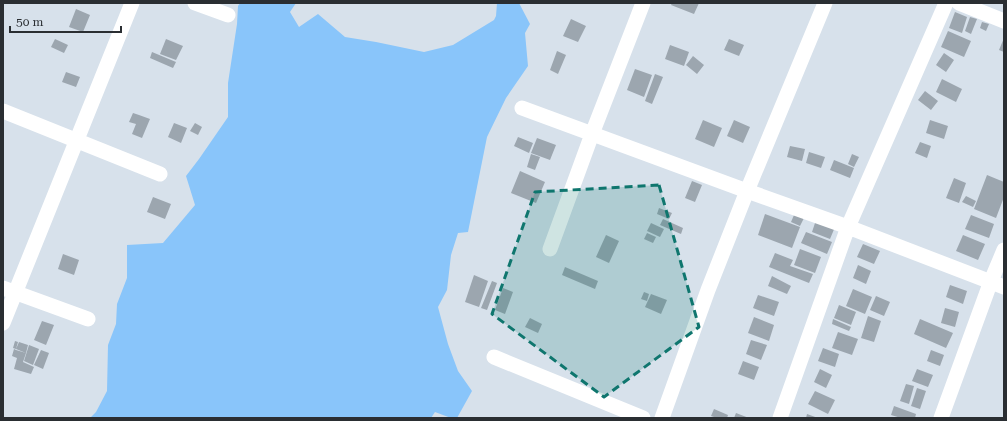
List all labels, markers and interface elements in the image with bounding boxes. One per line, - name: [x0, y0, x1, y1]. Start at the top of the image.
- scale bar: [10, 8, 121, 34]
- text: 50 m: [16, 15, 43, 29]

